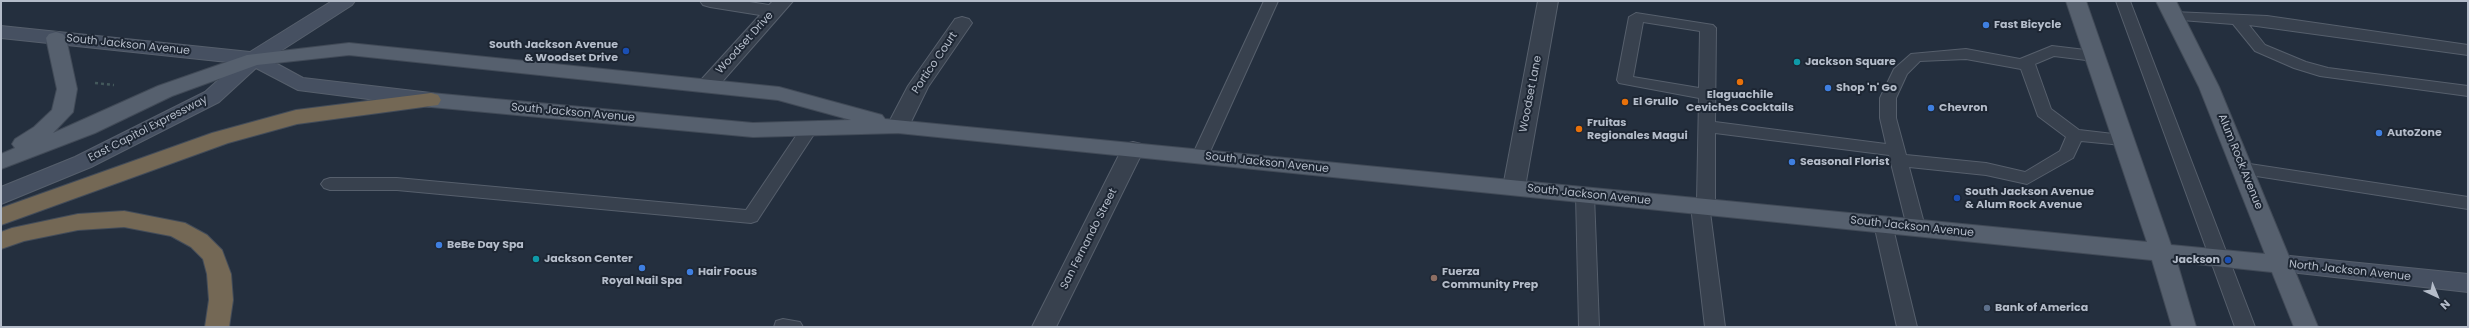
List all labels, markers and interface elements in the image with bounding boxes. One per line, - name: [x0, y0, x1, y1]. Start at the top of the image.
- street label: Woodset Drive: [714, 9, 776, 77]
- place label: Fast Bicycle: [1994, 18, 2061, 32]
- marker: Fast Bicycle: [1981, 20, 1991, 30]
- street label: Portico Court: [910, 30, 960, 96]
- street label: South Jackson Avenue: [66, 32, 190, 58]
- place label: South Jackson Avenue & Woodset Drive: [489, 38, 618, 64]
- marker: South Jackson Avenue & Woodset Drive: [621, 46, 631, 56]
- street label: Woodset Lane: [1517, 55, 1545, 133]
- place label: Jackson Square: [1805, 55, 1896, 69]
- marker: Jackson Square: [1792, 57, 1802, 67]
- marker: Elaguachile Ceviches Cocktails: [1735, 77, 1745, 87]
- place label: Shop 'n' Go: [1836, 81, 1897, 95]
- marker: Shop 'n' Go: [1823, 83, 1833, 93]
- place label: Elaguachile Ceviches Cocktails: [1686, 88, 1794, 114]
- street label: East Capitol Expressway: [86, 93, 210, 165]
- place label: El Grullo: [1633, 95, 1679, 109]
- marker: El Grullo: [1620, 97, 1630, 107]
- street label: South Jackson Avenue: [511, 101, 635, 125]
- place label: Chevron: [1939, 101, 1988, 115]
- marker: Chevron: [1926, 103, 1936, 113]
- street label: Alum Rock Avenue: [2215, 112, 2265, 212]
- place label: Fruitas Regionales Magui: [1587, 116, 1688, 142]
- marker: Fruitas Regionales Magui: [1574, 124, 1584, 134]
- place label: AutoZone: [2387, 126, 2442, 140]
- marker: AutoZone: [2374, 128, 2384, 138]
- street label: South Jackson Avenue: [1205, 150, 1329, 176]
- place label: Seasonal Florist: [1800, 155, 1889, 169]
- marker: Seasonal Florist: [1787, 157, 1797, 167]
- street label: South Jackson Avenue: [1527, 182, 1651, 208]
- place label: South Jackson Avenue & Alum Rock Avenue: [1965, 185, 2094, 211]
- street label: San Fernando Street: [1058, 186, 1120, 292]
- marker: South Jackson Avenue & Alum Rock Avenue: [1952, 193, 1962, 203]
- street label: South Jackson Avenue: [1850, 214, 1974, 240]
- place label: BeBe Day Spa: [447, 238, 524, 252]
- marker: BeBe Day Spa: [434, 240, 444, 250]
- place label: Jackson Center: [544, 252, 633, 266]
- place label: Jackson: [2172, 253, 2220, 267]
- marker: Jackson Center: [531, 254, 541, 264]
- marker: Jackson: [2223, 255, 2233, 265]
- street label: North Jackson Avenue: [2288, 258, 2412, 284]
- marker: Royal Nail Spa: [637, 263, 647, 273]
- place label: Hair Focus: [698, 265, 757, 279]
- place label: Fuerza Community Prep: [1442, 265, 1538, 291]
- marker: Hair Focus: [685, 267, 695, 277]
- marker: Fuerza Community Prep: [1429, 273, 1439, 283]
- place label: Royal Nail Spa: [602, 274, 682, 288]
- north arrow: [2417, 276, 2457, 316]
- text: N: [2437, 296, 2454, 313]
- place label: Bank of America: [1995, 301, 2088, 315]
- marker: Bank of America: [1982, 303, 1992, 313]

